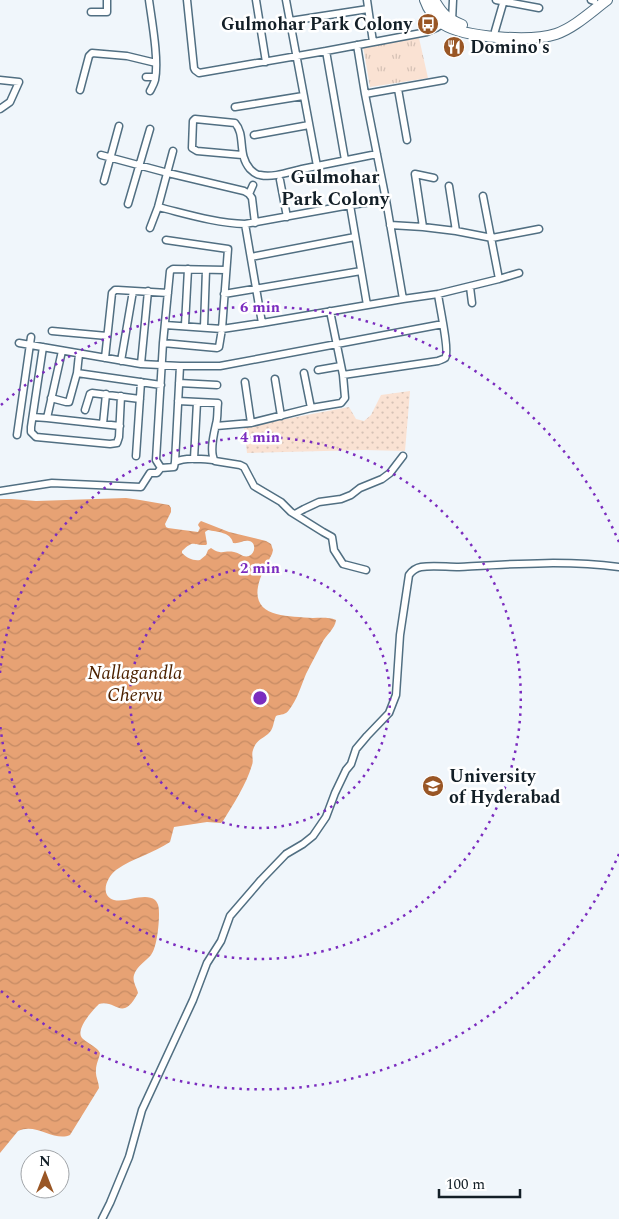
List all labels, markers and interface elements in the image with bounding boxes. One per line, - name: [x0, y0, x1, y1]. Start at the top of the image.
- place label: Gulmohar Park Colony: [221, 11, 413, 38]
- bus stop icon: Gulmohar Park Colony: [416, 12, 440, 36]
- place label: Domino's: [470, 34, 550, 61]
- restaurant icon: Domino's: [442, 35, 466, 59]
- district label: Gulmohar Park Colony: [281, 163, 390, 214]
- text: 6 min: [240, 296, 280, 319]
- text: 4 min: [240, 426, 280, 449]
- text: 2 min: [240, 557, 280, 580]
- water label: Nallagandla Chervu: [88, 659, 183, 710]
- centre of rings: [251, 689, 269, 707]
- place label: University of Hyderabad: [449, 763, 561, 811]
- school or university icon: University of Hyderabad: [421, 774, 445, 798]
- north arrow: [20, 1149, 70, 1199]
- text: N: [39, 1151, 51, 1172]
- scale bar: [439, 1166, 520, 1198]
- text: 100 m: [446, 1173, 485, 1196]

